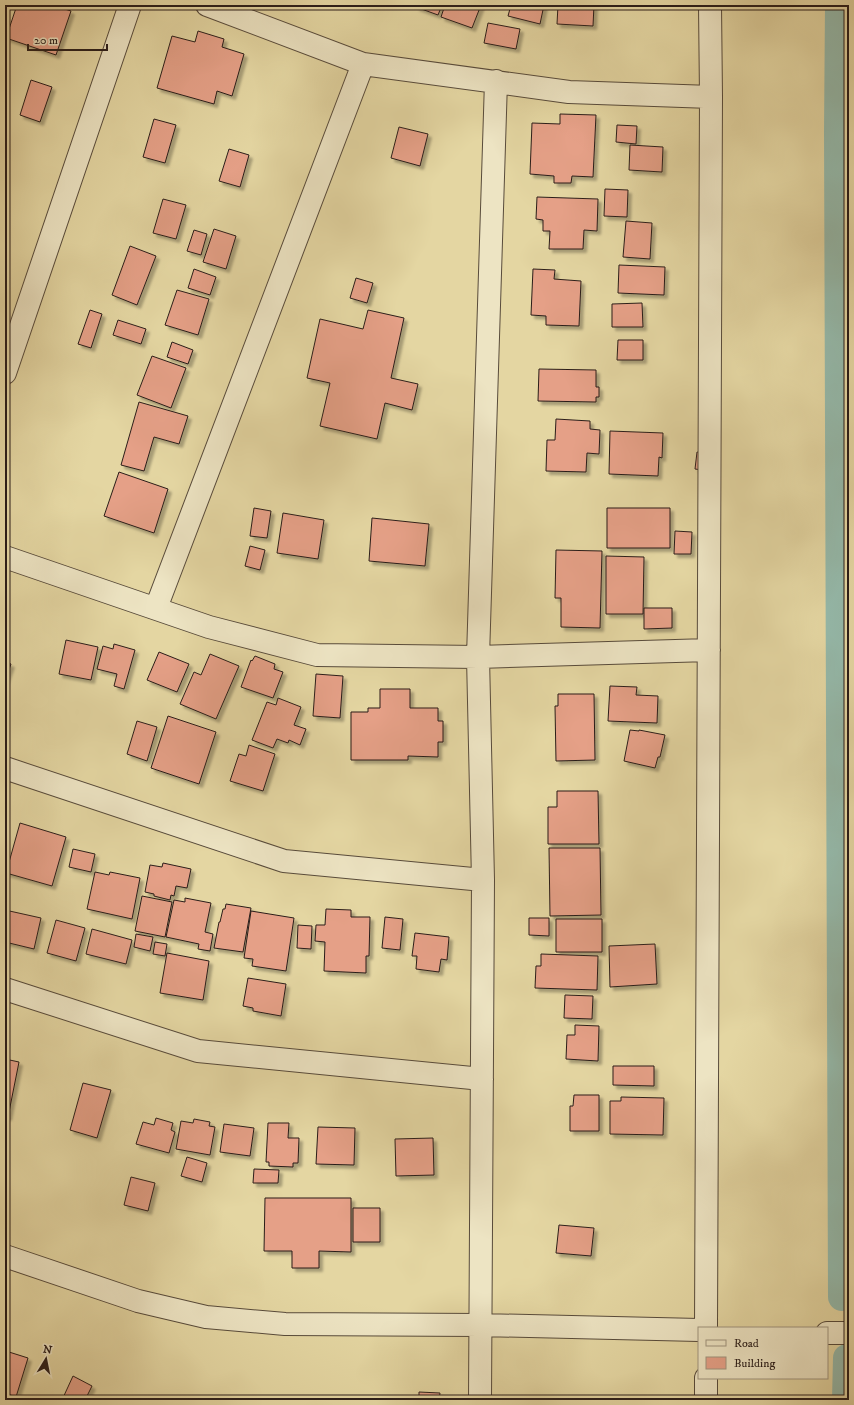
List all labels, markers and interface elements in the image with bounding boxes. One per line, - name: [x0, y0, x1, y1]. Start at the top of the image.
- scale bar: [28, 26, 107, 52]
- text: 20 m: [34, 33, 58, 48]
- legend: [698, 1327, 828, 1379]
- text: Road: [734, 1336, 759, 1351]
- north arrow: [26, 1339, 66, 1379]
- text: N: [42, 1342, 53, 1358]
- text: Building: [734, 1356, 775, 1371]

